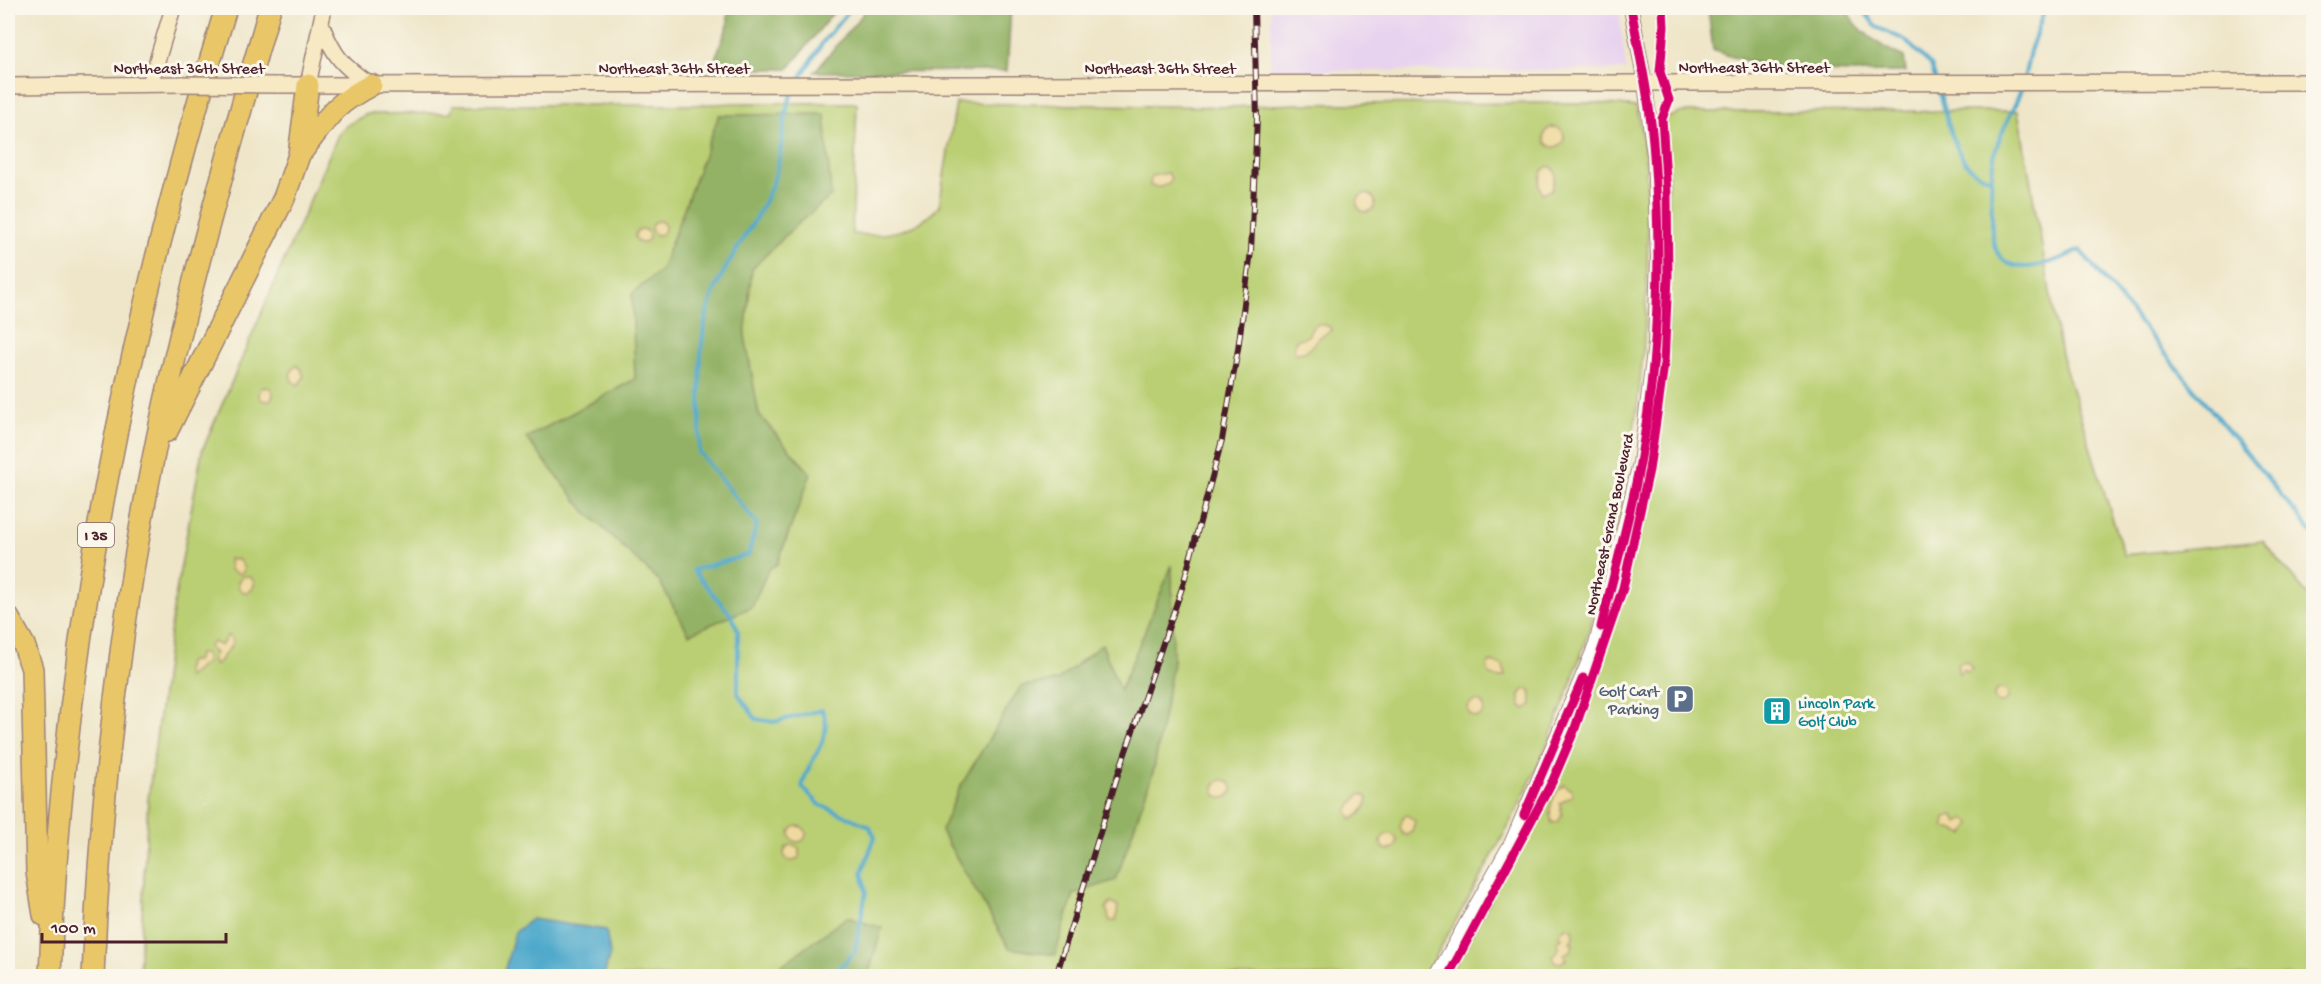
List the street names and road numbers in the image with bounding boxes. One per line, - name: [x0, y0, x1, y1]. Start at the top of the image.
- street label: Northeast 36th Street: [1679, 60, 1831, 79]
- street label: Northeast 36th Street: [114, 61, 266, 80]
- street label: Northeast 36th Street: [599, 61, 751, 80]
- street label: Northeast 36th Street: [1085, 61, 1237, 80]
- street label: Northeast Grand Boulevard: [1583, 431, 1640, 617]
- road number: I 35: [78, 523, 114, 547]

